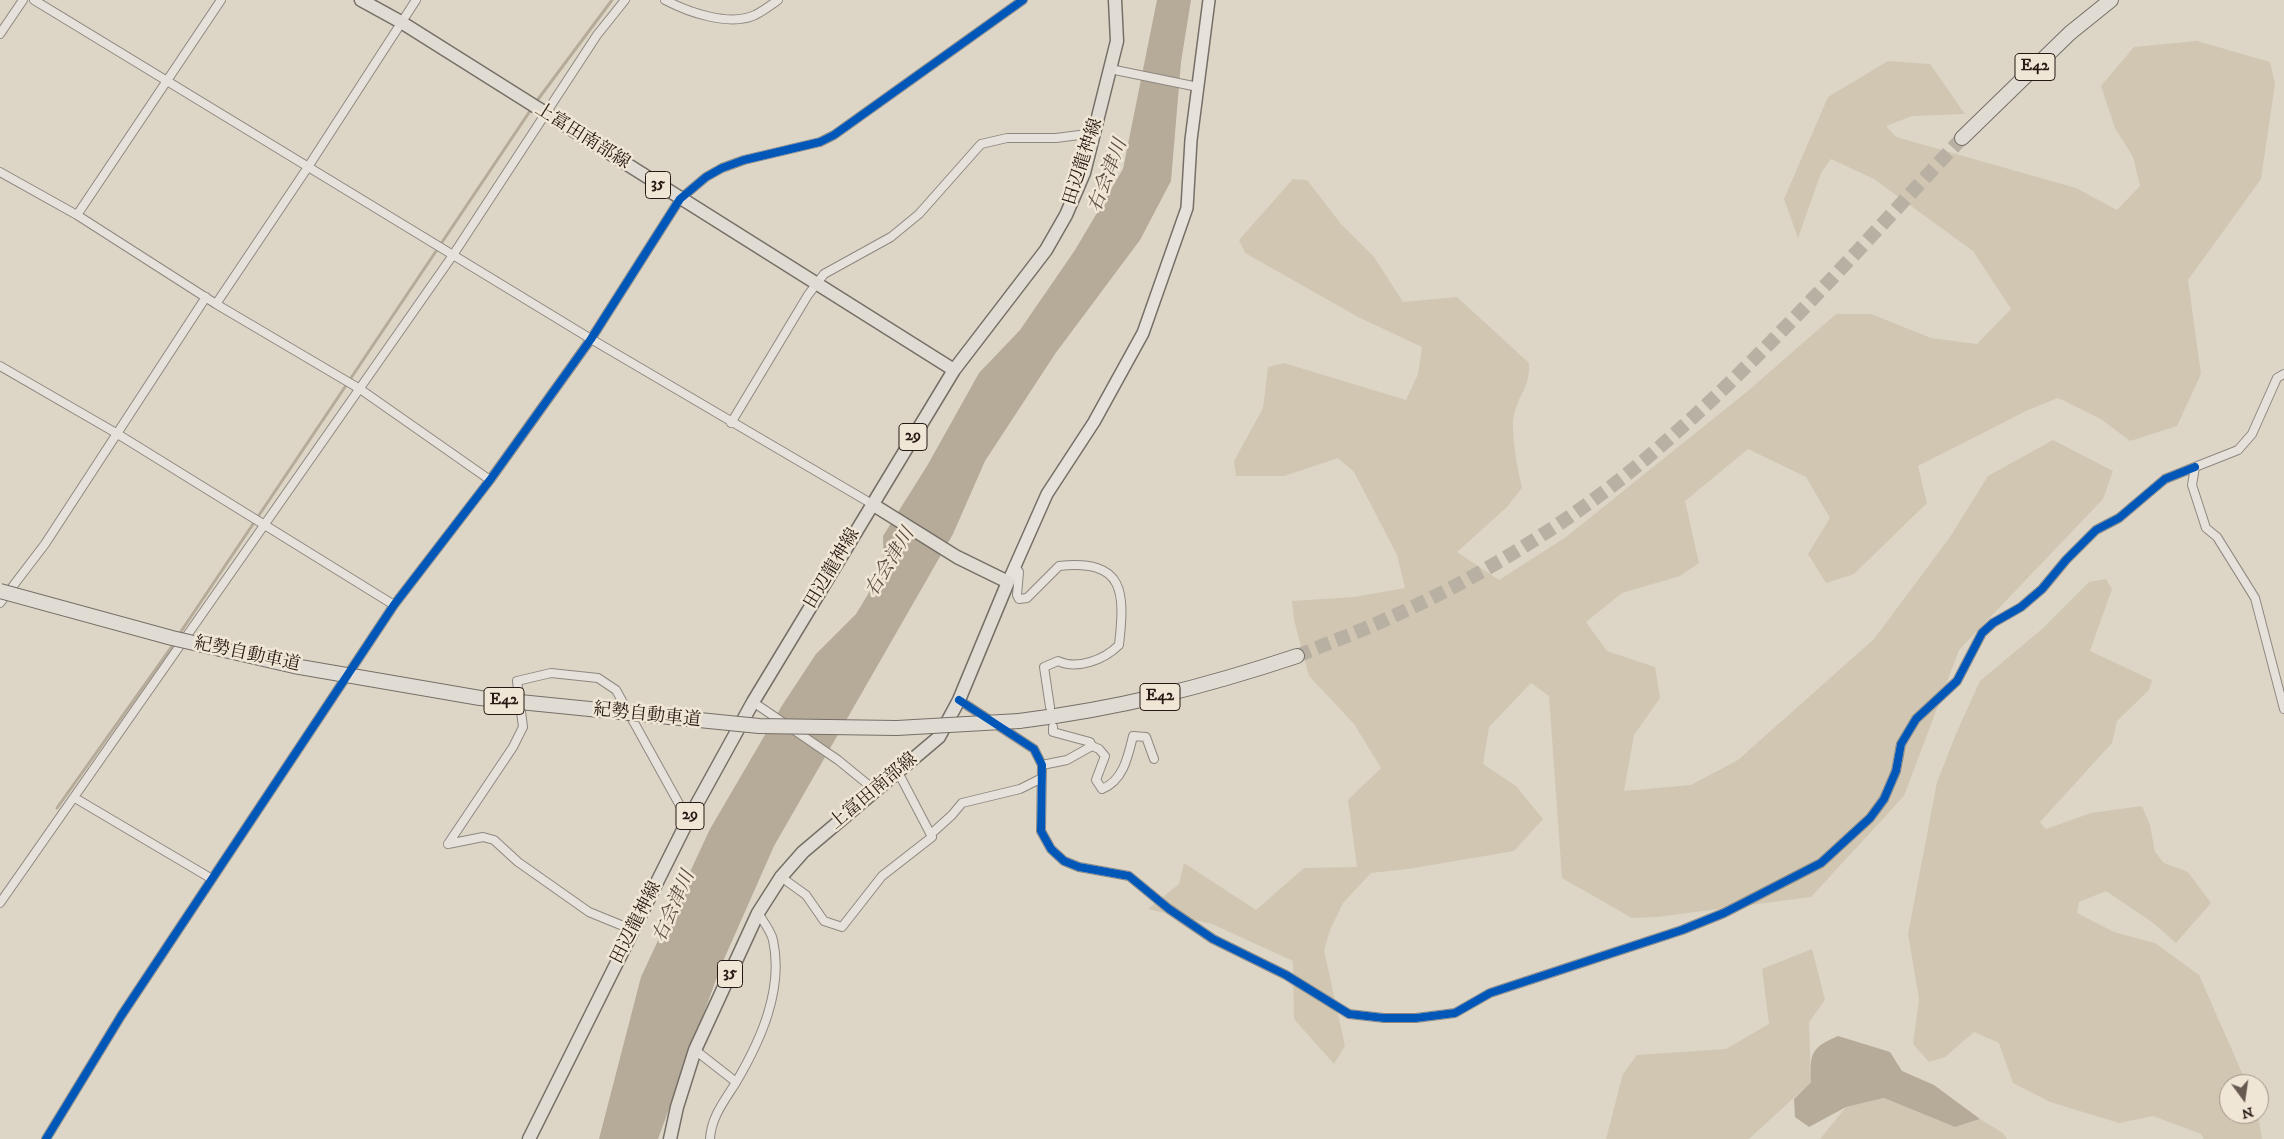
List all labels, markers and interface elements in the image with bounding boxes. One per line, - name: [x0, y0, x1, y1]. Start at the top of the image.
- road number: E42: [2015, 54, 2055, 80]
- street label: 上富田南部線: [530, 99, 634, 175]
- street label: 田辺龍神線: [1060, 116, 1108, 208]
- water label: 右会津川: [1085, 136, 1133, 216]
- road number: 35: [646, 172, 670, 198]
- road number: 29: [899, 424, 927, 451]
- street label: 田辺龍神線: [801, 525, 865, 613]
- water label: 右会津川: [862, 525, 920, 601]
- street label: 紀勢自動車道: [192, 633, 302, 677]
- road number: E42: [1140, 684, 1180, 710]
- road number: E42: [484, 688, 524, 714]
- street label: 紀勢自動車道: [592, 700, 702, 732]
- street label: 上富田南部線: [826, 749, 922, 835]
- road number: 29: [676, 802, 704, 829]
- water label: 右会津川: [649, 868, 701, 946]
- street label: 田辺龍神線: [607, 878, 667, 968]
- road number: 35: [718, 961, 742, 988]
- north arrow: [2219, 1074, 2269, 1124]
- text: N: [2240, 1102, 2255, 1123]

